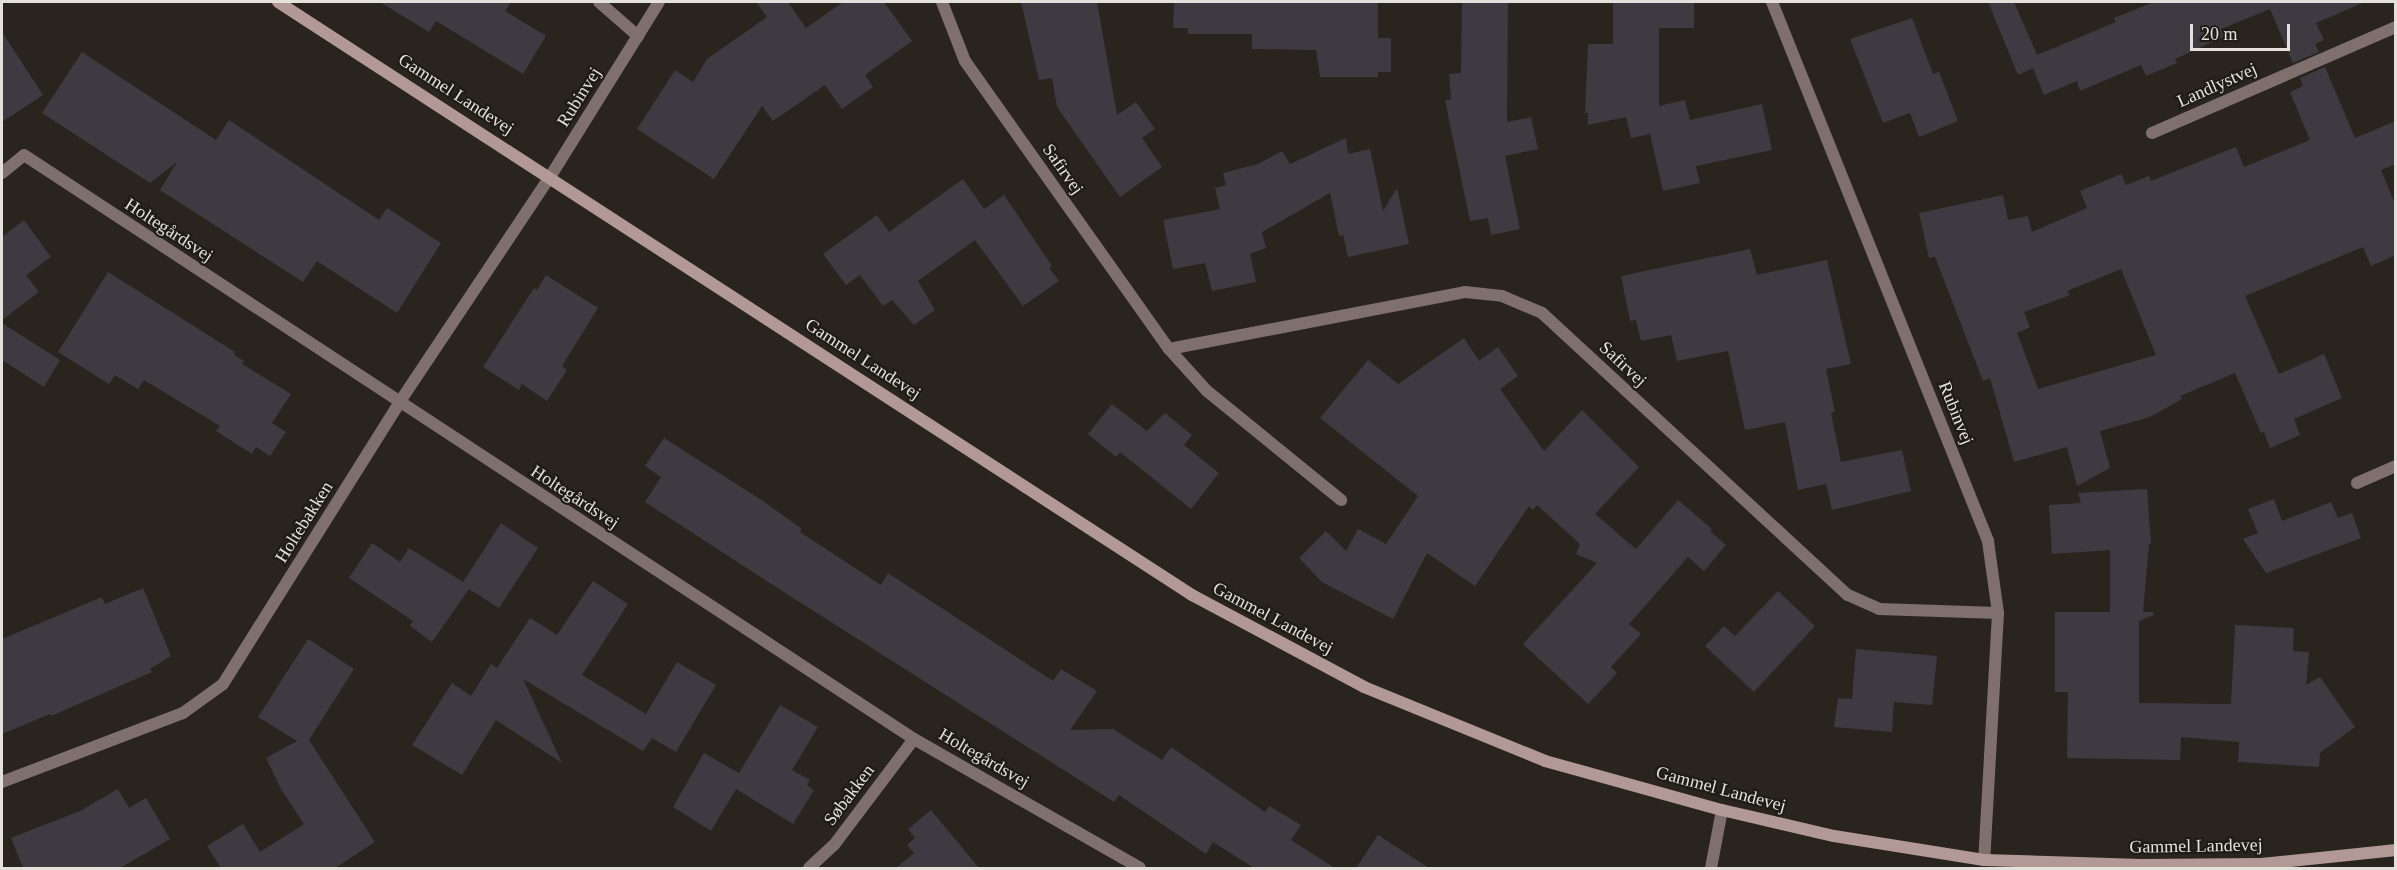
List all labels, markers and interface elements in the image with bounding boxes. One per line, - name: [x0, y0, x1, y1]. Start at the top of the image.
- scale bar: [2193, 12, 2294, 50]
- text: 20 m: [2201, 24, 2238, 44]
- street label: Gammel Landevej: [394, 49, 518, 139]
- street label: Landlystvej: [2174, 58, 2260, 112]
- street label: Rubinvej: [552, 63, 606, 131]
- street label: Safirvej: [1038, 139, 1088, 199]
- street label: Holtegårdsvej: [121, 193, 217, 267]
- street label: Gammel Landevej: [801, 314, 925, 404]
- street label: Safirvej: [1595, 337, 1651, 391]
- street label: Rubinvej: [1934, 378, 1978, 448]
- street label: Holtegårdsvej: [527, 460, 623, 534]
- street label: Holtebakken: [270, 477, 338, 567]
- street label: Gammel Landevej: [1209, 577, 1337, 659]
- street label: Holtegårdsvej: [935, 723, 1033, 793]
- street label: Søbakken: [819, 760, 879, 830]
- street label: Gammel Landevej: [1654, 761, 1788, 817]
- street label: Gammel Landevej: [2129, 834, 2263, 858]

